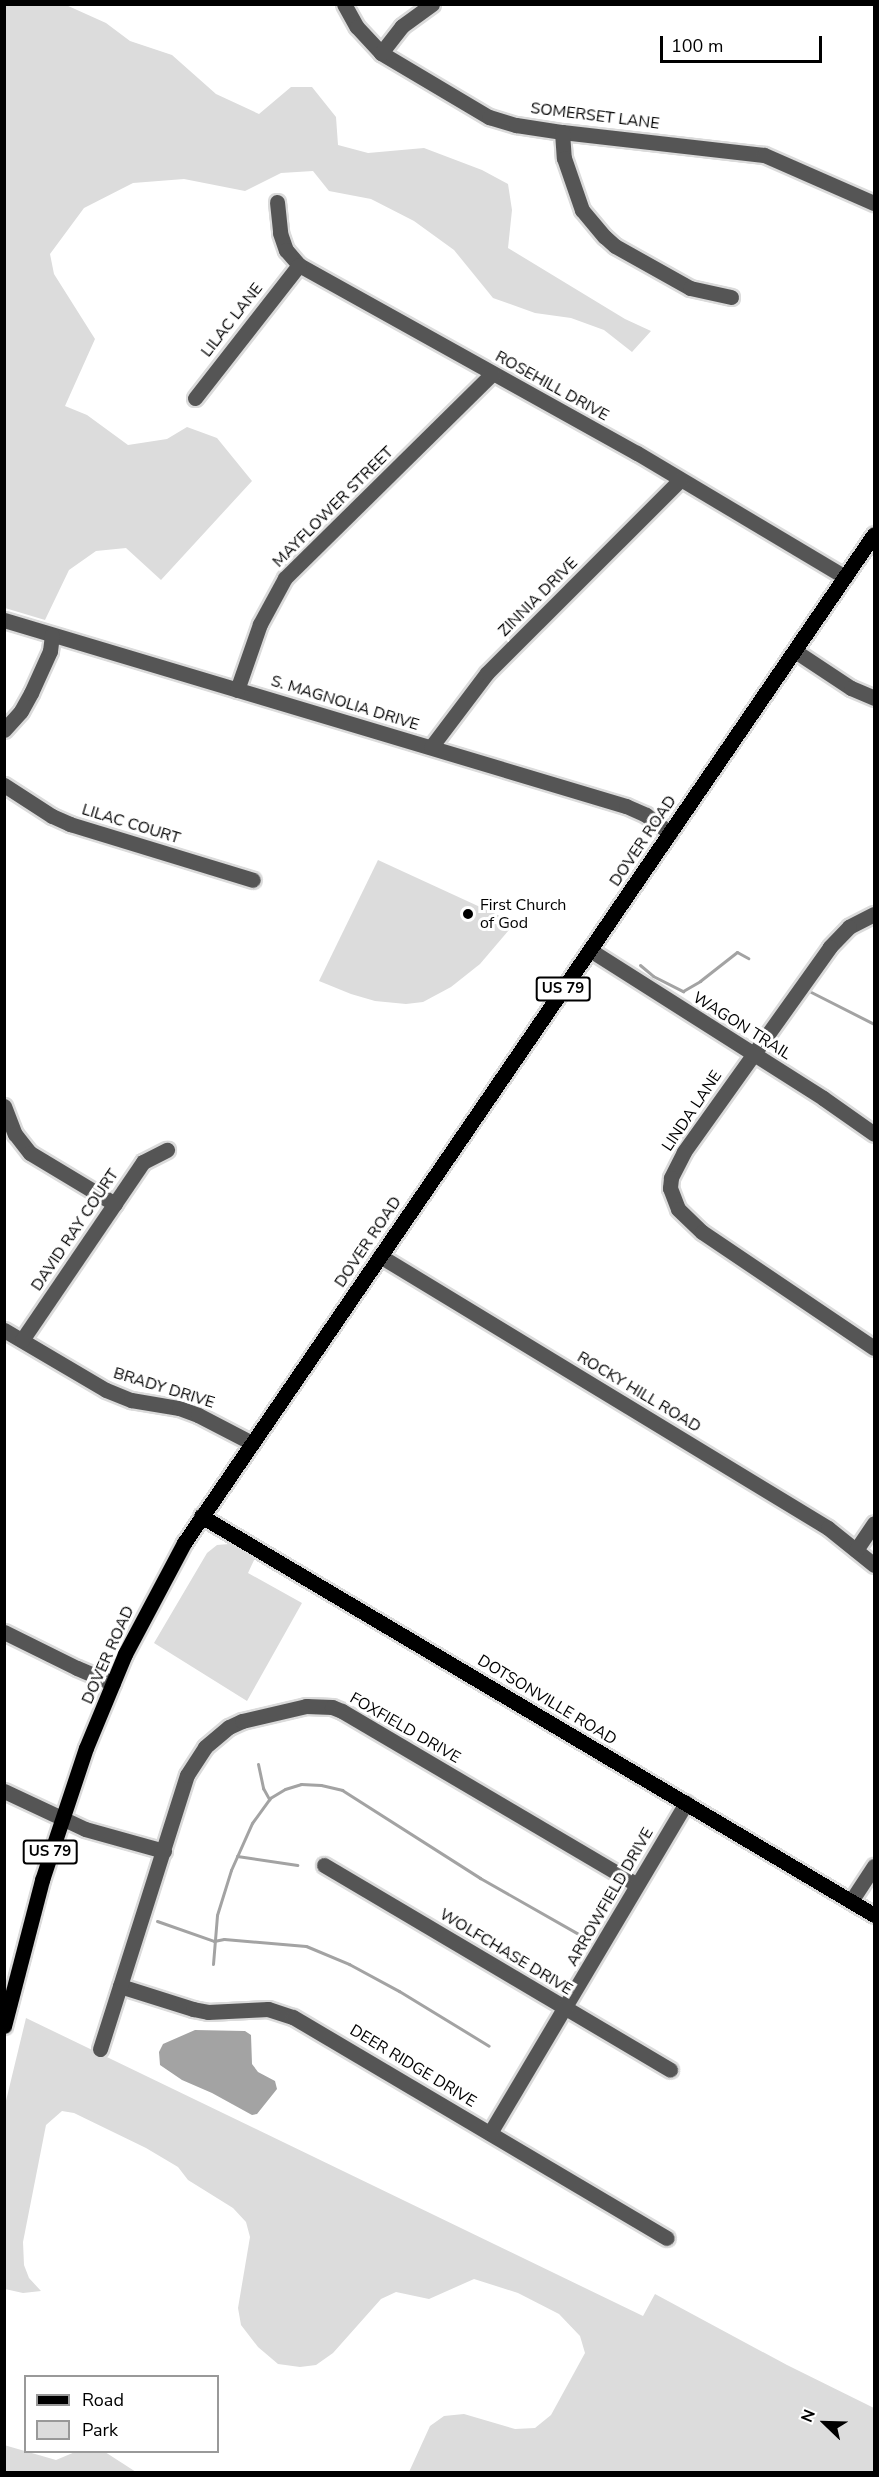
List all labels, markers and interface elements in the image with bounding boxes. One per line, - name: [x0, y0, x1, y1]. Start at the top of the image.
- scale bar: [663, 24, 825, 62]
- text: 100 m: [671, 34, 723, 58]
- street label: SOMERSET LANE: [529, 99, 661, 133]
- street label: LILAC LANE: [197, 279, 267, 361]
- street label: ROSEHILL DRIVE: [492, 347, 612, 425]
- street label: MAYFLOWER STREET: [269, 443, 397, 571]
- street label: ZINNIA DRIVE: [494, 553, 582, 641]
- street label: S. MAGNOLIA DRIVE: [269, 671, 421, 735]
- street label: DOVER ROAD: [606, 792, 680, 890]
- street label: LILAC COURT: [79, 800, 183, 848]
- place label: First Church of God: [480, 895, 566, 933]
- marker: First Church of God: [461, 907, 475, 921]
- road number: US 79: [534, 977, 592, 1001]
- street label: WAGON TRAIL: [689, 988, 795, 1064]
- street label: LINDA LANE: [658, 1067, 726, 1155]
- street label: DAVID RAY COURT: [27, 1165, 123, 1295]
- street label: DOVER ROAD: [331, 1193, 405, 1291]
- street label: ROCKY HILL ROAD: [574, 1348, 704, 1436]
- street label: BRADY DRIVE: [111, 1363, 217, 1413]
- street label: DOVER ROAD: [78, 1603, 138, 1707]
- street label: DOTSONVILLE ROAD: [474, 1651, 620, 1749]
- street label: FOXFIELD DRIVE: [346, 1689, 464, 1767]
- street label: ARROWFIELD DRIVE: [563, 1824, 657, 1970]
- road number: US 79: [22, 1840, 78, 1864]
- street label: WOLFCHASE DRIVE: [436, 1905, 576, 1999]
- street label: DEER RIDGE DRIVE: [346, 2021, 480, 2111]
- legend: [24, 2375, 219, 2453]
- text: Road: [82, 2388, 124, 2412]
- north arrow: [795, 2393, 855, 2453]
- text: N: [796, 2406, 821, 2426]
- text: Park: [82, 2418, 118, 2442]

